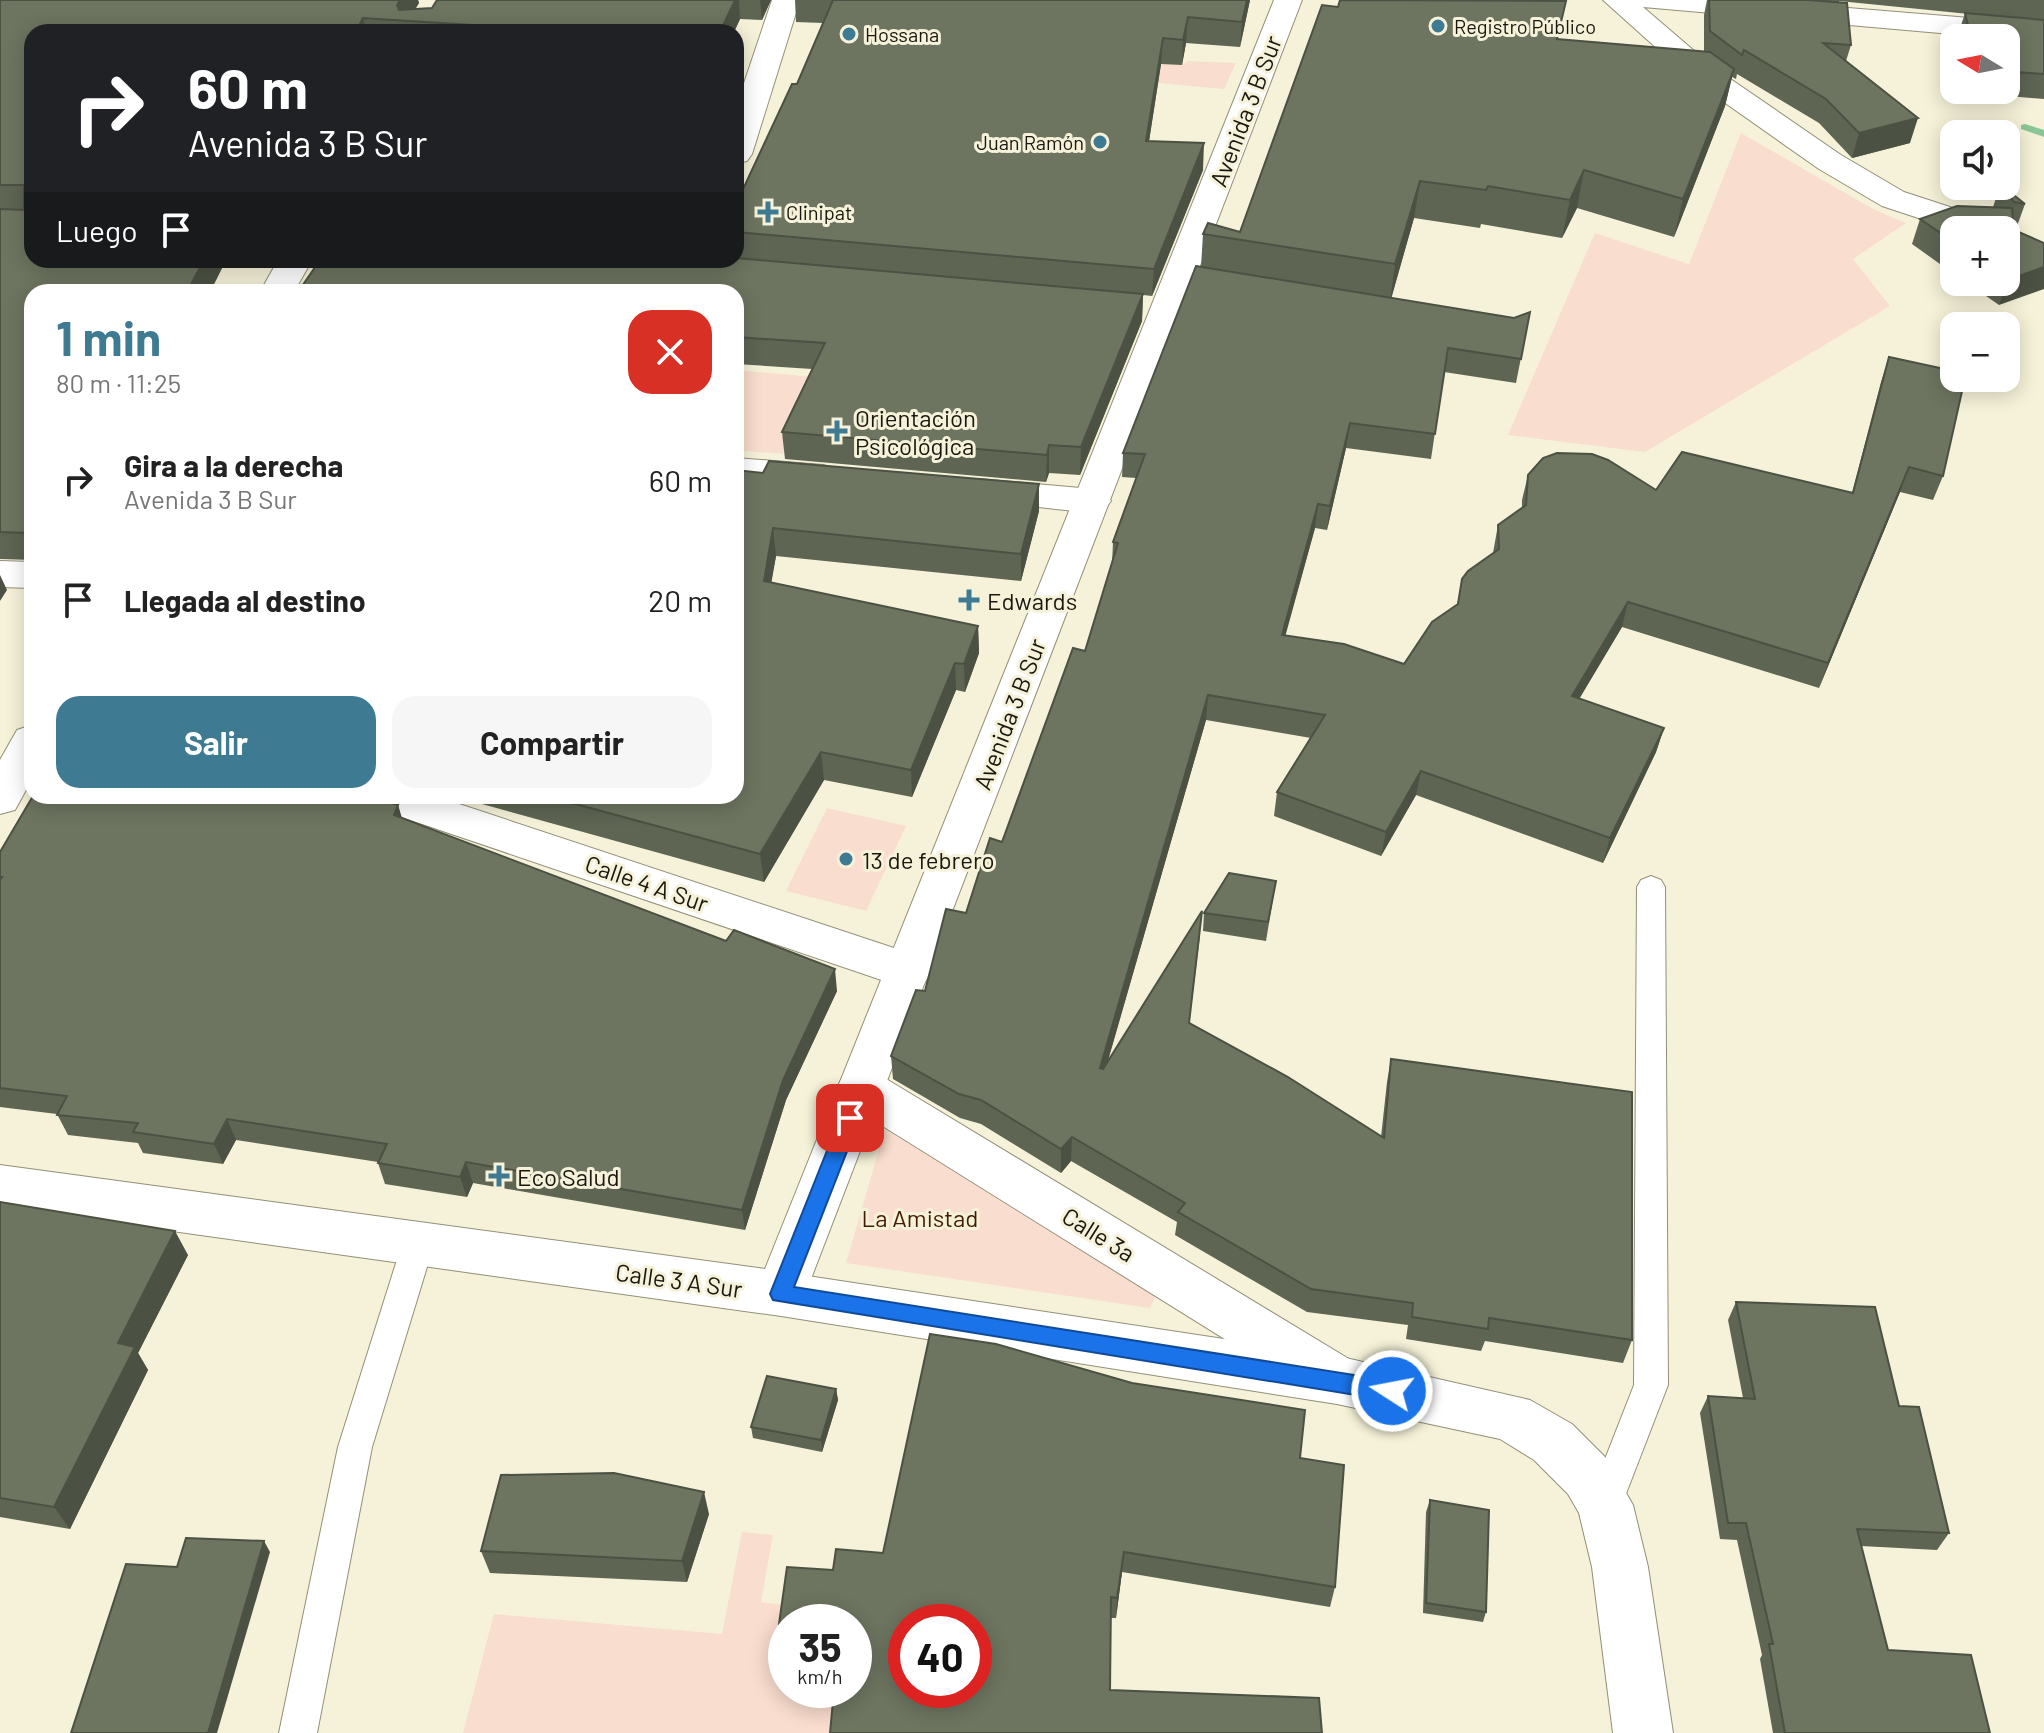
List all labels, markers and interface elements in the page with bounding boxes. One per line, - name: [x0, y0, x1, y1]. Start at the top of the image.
- place label: Registro Público: [1454, 14, 1596, 38]
- marker: Registro Público: [1429, 17, 1447, 35]
- place label: Hossana: [865, 22, 939, 46]
- north arrow: [1940, 24, 2020, 104]
- map controls: [1940, 24, 2020, 392]
- marker: Hossana: [840, 25, 858, 43]
- street label: Avenida 3 B Sur: [1203, 31, 1287, 191]
- text: 60 m: [188, 53, 308, 120]
- icon: right: [56, 56, 160, 160]
- button: sound: [1940, 120, 2020, 200]
- text: Avenida 3 B Sur: [188, 121, 427, 164]
- place label: Juan Ramón: [976, 130, 1084, 154]
- marker: Juan Ramón: [1091, 133, 1109, 151]
- place label: Clinipat: [786, 200, 852, 224]
- marker: Clinipat: [757, 201, 779, 223]
- icon: arrive: [154, 208, 198, 252]
- text: Luego: [56, 212, 138, 248]
- button: +: [1940, 216, 2020, 296]
- text: 1 min: [56, 308, 161, 366]
- button: close: [628, 310, 712, 394]
- button: −: [1940, 312, 2020, 392]
- text: 80 m · 11:25: [56, 367, 181, 398]
- place label: Orientación Psicológica: [855, 403, 976, 460]
- marker: Orientación Psicológica: [826, 420, 848, 442]
- text: Gira a la derecha: [124, 447, 343, 483]
- icon: right: [56, 458, 100, 502]
- text: 60 m: [649, 462, 712, 498]
- text: Avenida 3 B Sur: [124, 483, 297, 514]
- icon: arrive: [56, 578, 100, 622]
- text: Llegada al destino: [124, 582, 366, 618]
- text: 20 m: [648, 582, 712, 618]
- place label: Edwards: [987, 586, 1077, 615]
- marker: Edwards: [958, 589, 980, 611]
- street label: Avenida 3 B Sur: [967, 634, 1051, 794]
- button: Salir: [56, 696, 376, 788]
- button: Compartir: [392, 696, 712, 788]
- place label: 13 de febrero: [862, 845, 995, 874]
- street label: Calle 4 A Sur: [582, 848, 713, 918]
- marker: 13 de febrero: [837, 850, 855, 868]
- pin: [816, 1084, 884, 1152]
- icon: arrive: [828, 1096, 872, 1140]
- place label: Eco Salud: [517, 1162, 620, 1191]
- marker: Eco Salud: [488, 1165, 510, 1187]
- street label: Calle 3a: [1057, 1201, 1141, 1267]
- park label: La Amistad: [862, 1203, 978, 1232]
- street label: Calle 3 A Sur: [614, 1257, 744, 1303]
- position arrow: [1350, 1349, 1434, 1433]
- speed limit sign: 40: [888, 1604, 992, 1708]
- text: 35: [798, 1622, 842, 1670]
- text: km/h: [797, 1664, 843, 1688]

